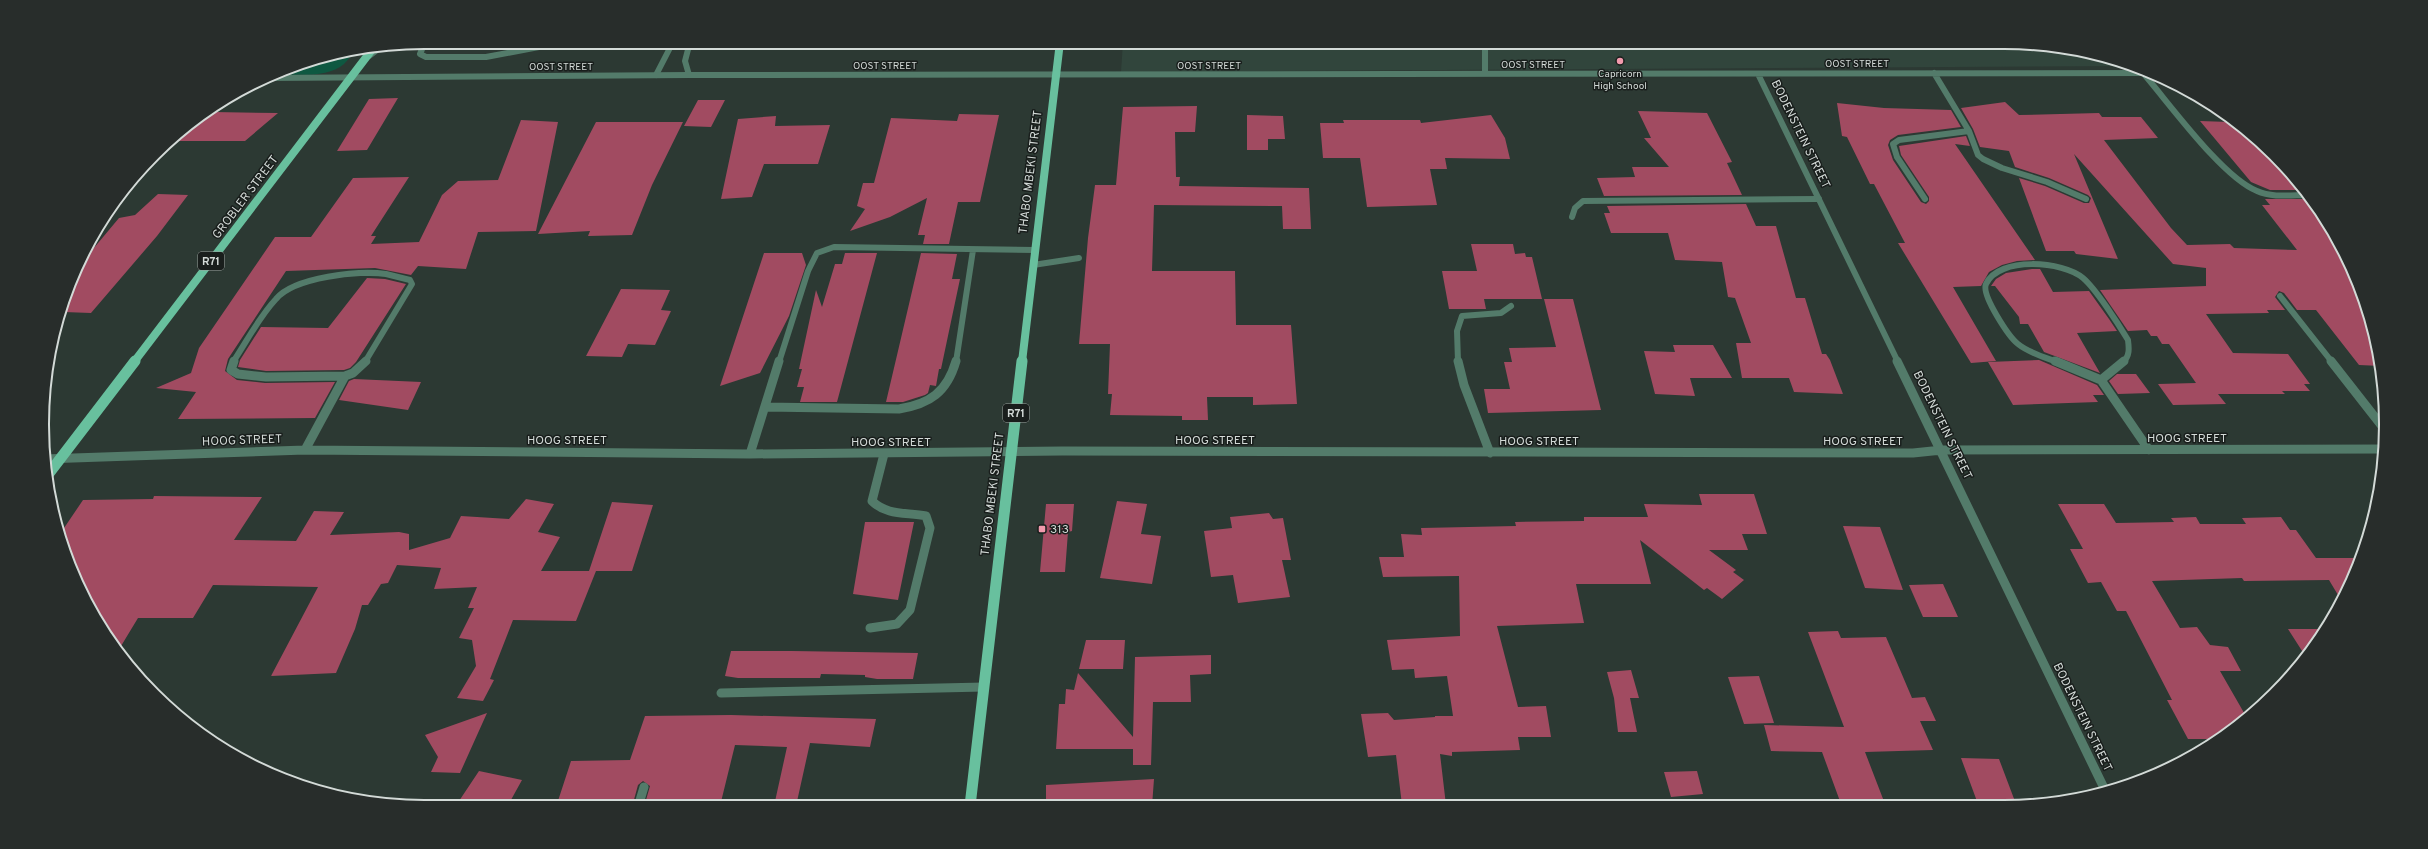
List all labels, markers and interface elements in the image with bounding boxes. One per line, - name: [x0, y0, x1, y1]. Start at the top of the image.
- marker: Capricorn High School: [1615, 56, 1625, 66]
- street label: OOST STREET: [1825, 58, 1889, 71]
- street label: OOST STREET: [1501, 59, 1565, 72]
- street label: OOST STREET: [853, 60, 917, 73]
- street label: OOST STREET: [1177, 60, 1241, 73]
- street label: OOST STREET: [529, 61, 593, 74]
- place label: Capricorn High School: [1593, 68, 1647, 93]
- street label: BODENSTEIN STREET: [1767, 77, 1833, 191]
- street label: THABO MBEKI STREET: [1015, 109, 1047, 235]
- street label: GROBLER STREET: [209, 153, 282, 243]
- road number: R71: [198, 252, 224, 270]
- street label: BODENSTEIN STREET: [1909, 368, 1975, 482]
- road number: R71: [1003, 404, 1029, 422]
- street label: THABO MBEKI STREET: [977, 431, 1009, 557]
- street label: HOOG STREET: [2147, 431, 2227, 447]
- street label: HOOG STREET: [202, 432, 282, 450]
- street label: HOOG STREET: [527, 433, 607, 449]
- street label: HOOG STREET: [1175, 433, 1255, 449]
- street label: HOOG STREET: [1499, 434, 1579, 450]
- street label: HOOG STREET: [1823, 434, 1903, 450]
- street label: HOOG STREET: [851, 435, 931, 451]
- place label: 313: [1050, 522, 1069, 538]
- marker: 313: [1037, 524, 1047, 534]
- street label: BODENSTEIN STREET: [2049, 660, 2115, 774]

